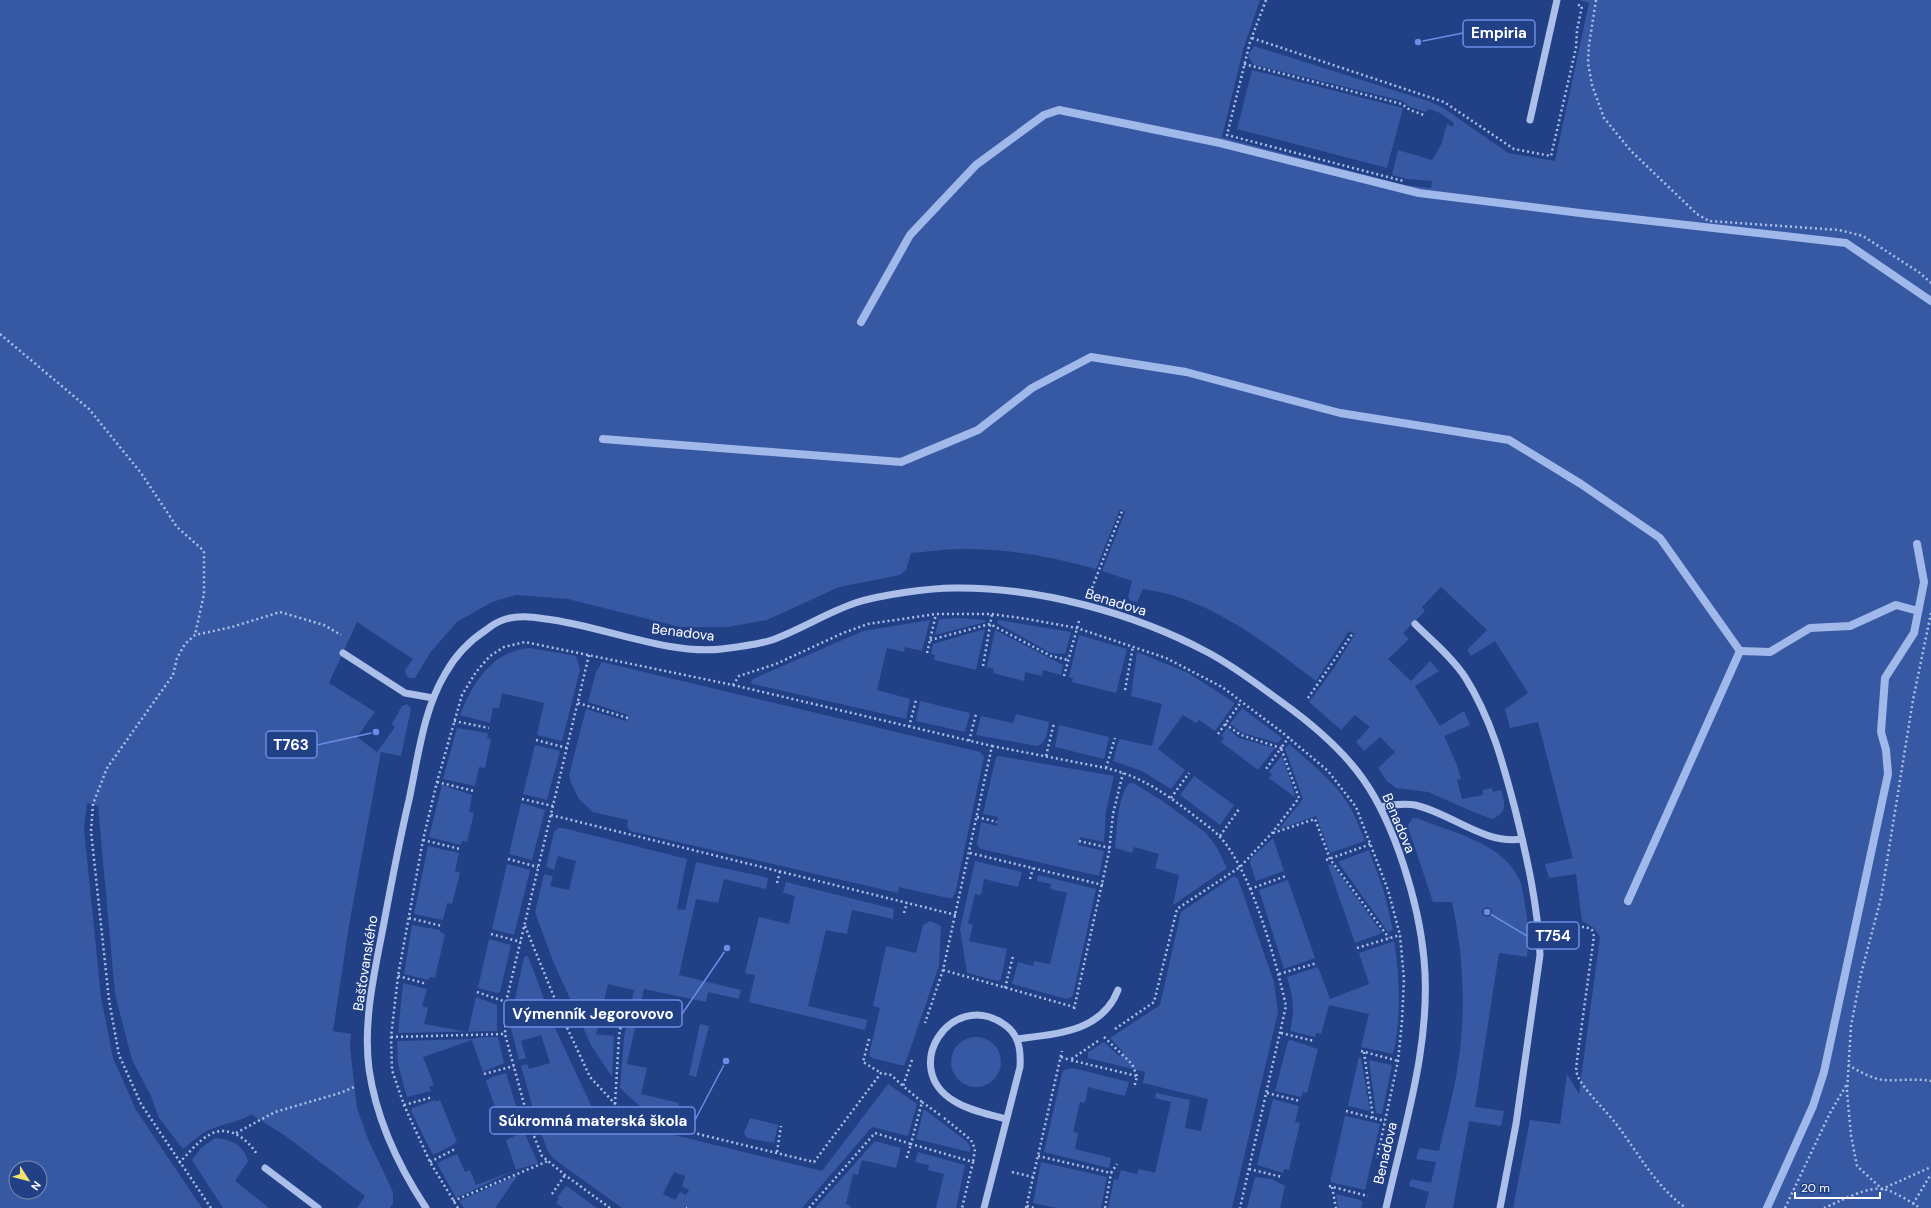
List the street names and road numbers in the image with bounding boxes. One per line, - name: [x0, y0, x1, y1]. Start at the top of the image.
- street label: Benadova: [1083, 584, 1149, 620]
- street label: Benadova: [650, 619, 716, 645]
- street label: Benadova: [1378, 790, 1420, 856]
- street label: Bašťovanského: [349, 914, 381, 1012]
- street label: Benadova: [1369, 1120, 1401, 1186]

